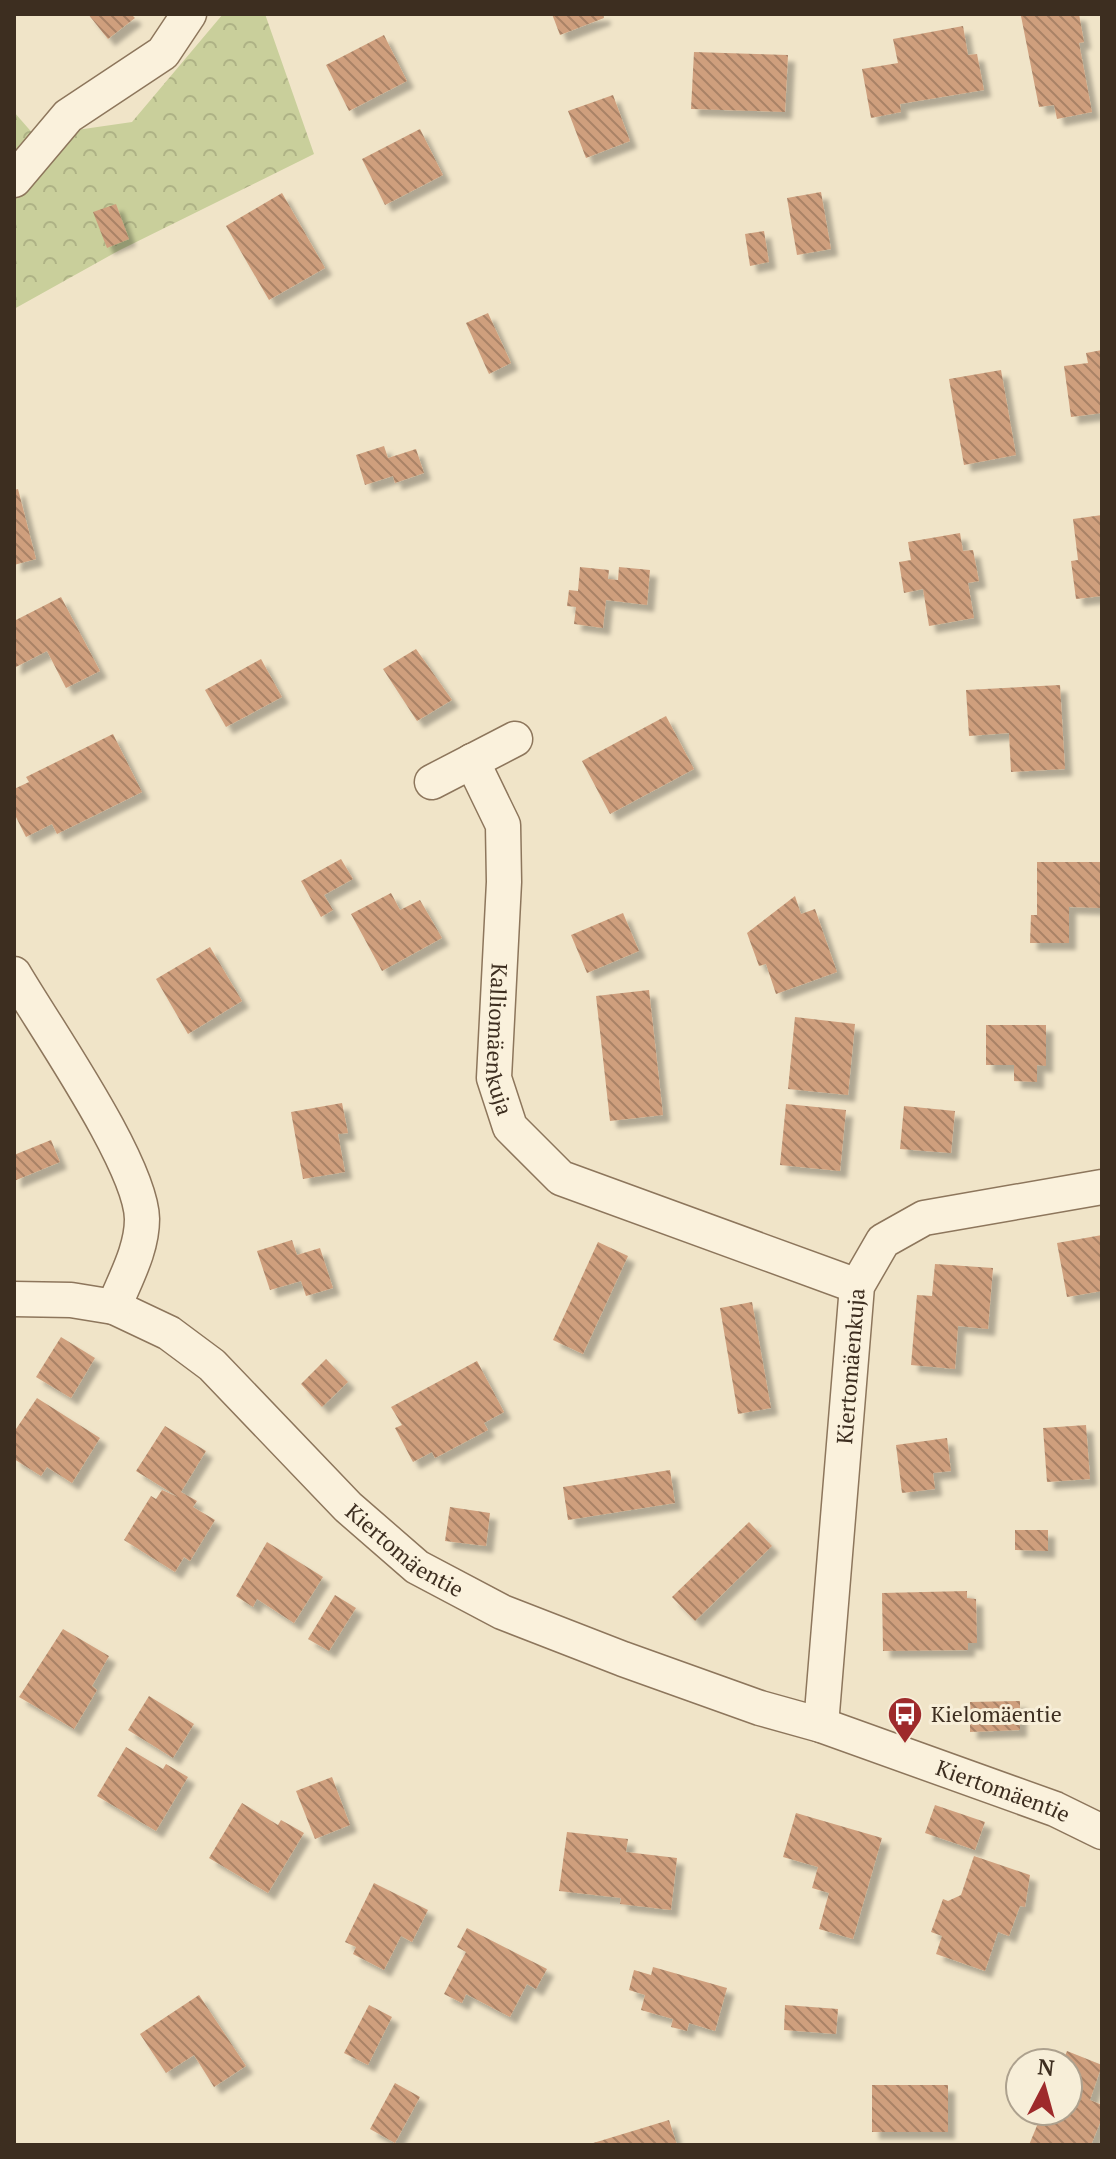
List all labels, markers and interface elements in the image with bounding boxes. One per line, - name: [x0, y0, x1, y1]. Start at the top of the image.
- street label: Kalliomäenkuja: [480, 962, 520, 1119]
- street label: Kiertomäenkuja: [829, 1287, 871, 1445]
- street label: Kiertomäentie: [340, 1497, 469, 1603]
- bus stop icon: Kielomäentie: [886, 1695, 924, 1745]
- place label: Kielomäentie: [931, 1699, 1062, 1728]
- street label: Kiertomäentie: [932, 1752, 1075, 1828]
- north arrow: [1004, 2047, 1084, 2127]
- text: N: [1036, 2051, 1056, 2082]

